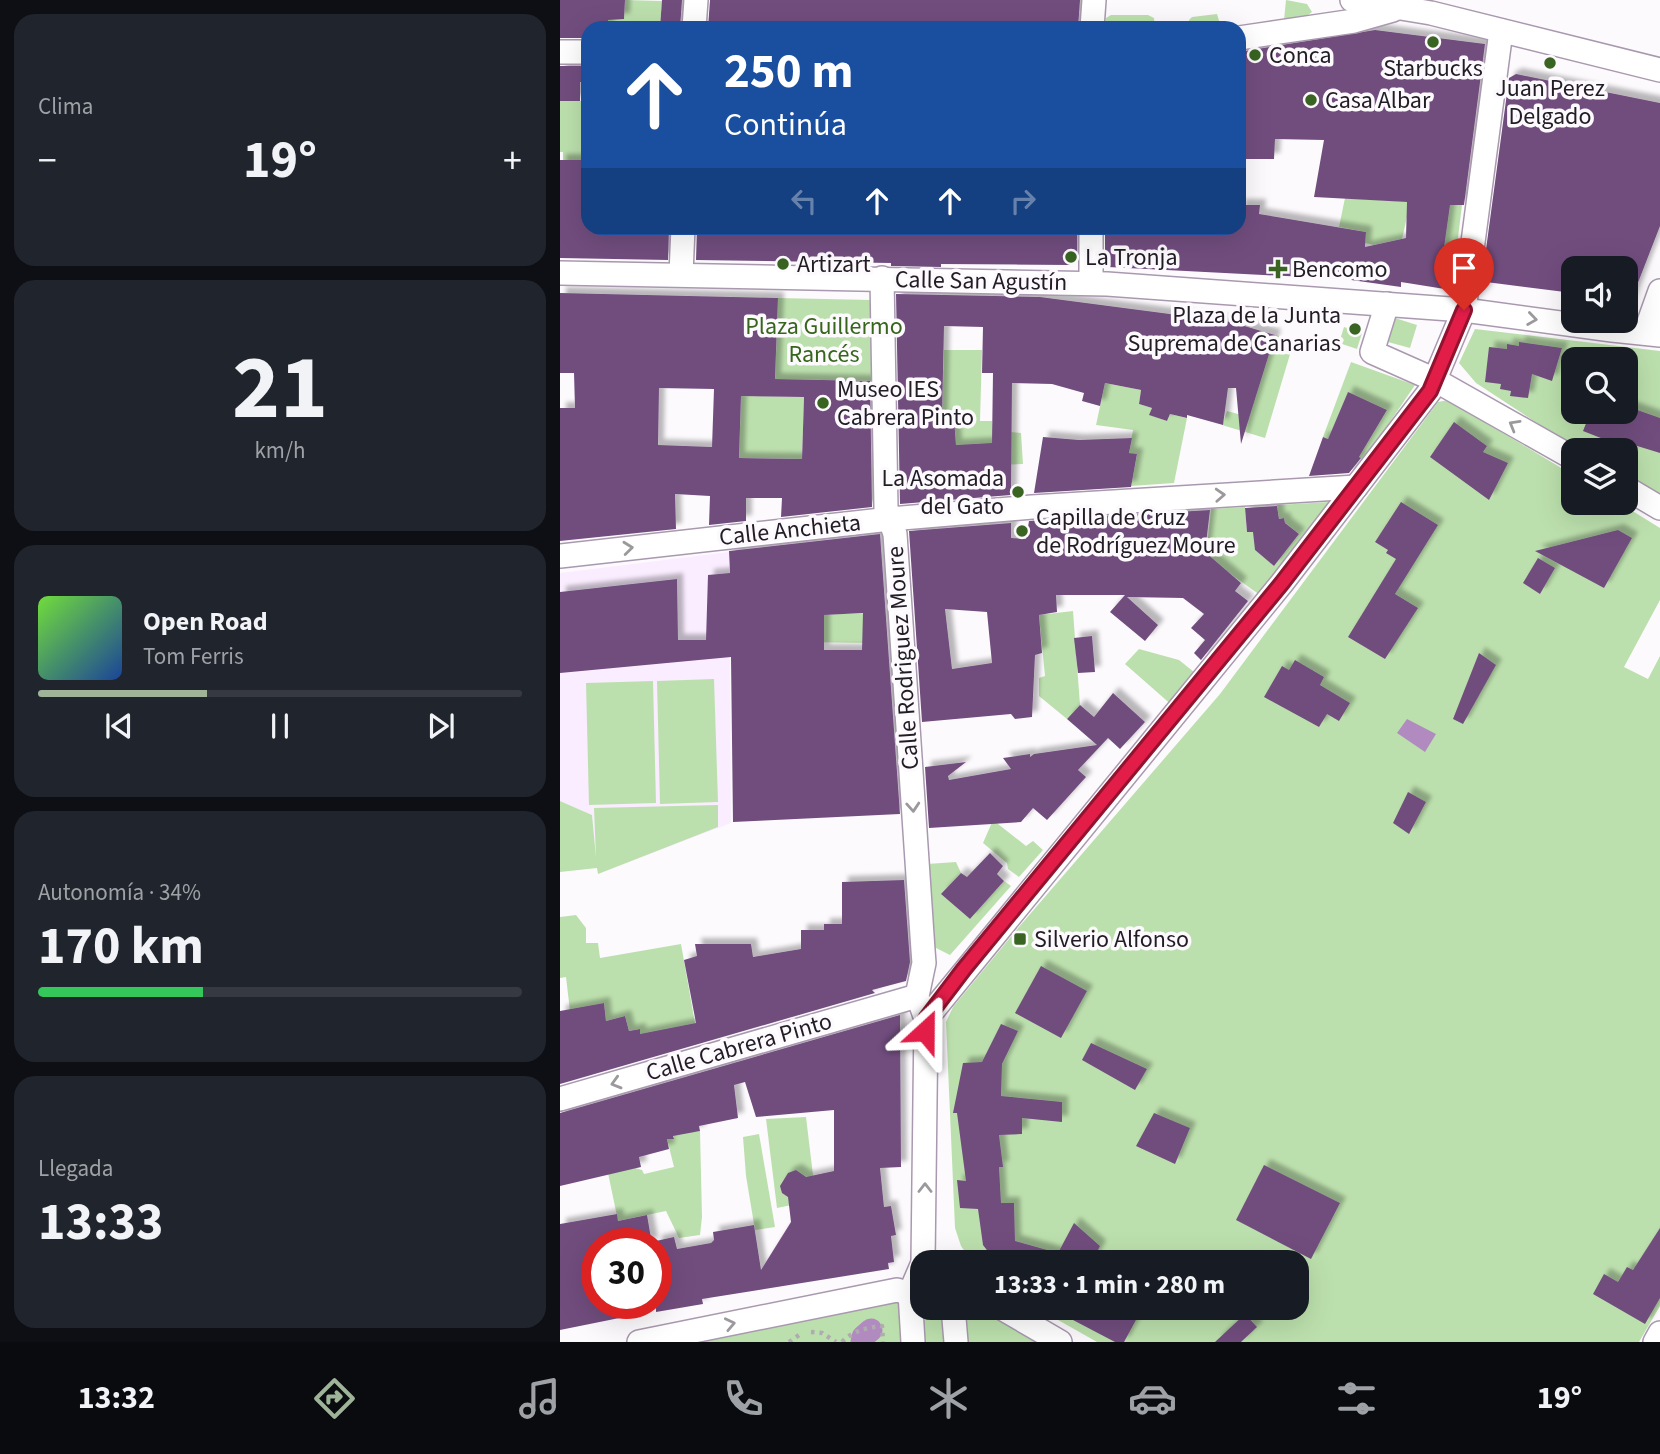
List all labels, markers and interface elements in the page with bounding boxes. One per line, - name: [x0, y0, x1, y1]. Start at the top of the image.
- marker: Starbucks: [1425, 34, 1441, 50]
- text: 250 m: [724, 37, 853, 107]
- place label: Conca: [1269, 38, 1332, 73]
- marker: Conca: [1247, 47, 1263, 63]
- icon: ahead: [609, 49, 700, 140]
- place label: Starbucks: [1383, 51, 1483, 86]
- marker: Juan Perez Delgado: [1542, 55, 1558, 71]
- place label: Juan Perez Delgado: [1495, 71, 1605, 134]
- place label: Casa Albar: [1325, 83, 1431, 118]
- text: Clima: [38, 90, 93, 123]
- marker: Casa Albar: [1303, 92, 1319, 108]
- text: Continúa: [724, 102, 847, 148]
- text: 19°: [243, 124, 317, 198]
- text: −: [38, 134, 57, 188]
- text: +: [503, 134, 522, 188]
- icon: left: [785, 182, 823, 220]
- icon: ahead: [858, 182, 896, 220]
- icon: ahead: [931, 182, 969, 220]
- icon: right: [1004, 182, 1042, 220]
- pin: [1434, 238, 1494, 310]
- place label: La Tronja: [1085, 240, 1178, 275]
- place label: Artizart: [797, 247, 871, 282]
- marker: La Tronja: [1063, 249, 1079, 265]
- icon: arrive: [1445, 249, 1483, 287]
- place label: Bencomo: [1292, 252, 1388, 287]
- marker: Artizart: [775, 256, 791, 272]
- map controls: [1561, 256, 1638, 515]
- button: sound: [1561, 256, 1638, 333]
- marker: Bencomo: [1270, 261, 1286, 277]
- street label: Calle San Agustín: [894, 262, 1068, 300]
- place label: Plaza de la Junta Suprema de Canarias: [1128, 298, 1341, 361]
- park label: Plaza Guillermo Rancés: [745, 309, 903, 372]
- one-way arrow: [1526, 312, 1538, 327]
- marker: Plaza de la Junta Suprema de Canarias: [1347, 321, 1363, 337]
- text: 21: [232, 324, 328, 453]
- button: search: [1561, 347, 1638, 424]
- place label: Museo IES Cabrera Pinto: [837, 372, 974, 435]
- marker: Museo IES Cabrera Pinto: [815, 395, 831, 411]
- one-way arrow: [1509, 420, 1521, 433]
- text: km/h: [254, 434, 306, 467]
- button: layers: [1561, 438, 1638, 515]
- place label: La Asomada del Gato: [881, 461, 1004, 524]
- marker: La Asomada del Gato: [1010, 484, 1026, 500]
- one-way arrow: [1215, 487, 1226, 502]
- place label: Capilla de Cruz de Rodríguez Moure: [1036, 500, 1236, 563]
- street label: Calle Anchieta: [717, 505, 863, 555]
- marker: Capilla de Cruz de Rodríguez Moure: [1014, 523, 1030, 539]
- one-way arrow: [623, 541, 634, 556]
- street label: Calle Rodriguez Moure: [878, 545, 928, 771]
- text: Open Road: [143, 603, 268, 640]
- text: Tom Ferris: [143, 640, 244, 673]
- icon: previous: [100, 707, 138, 745]
- icon: pause: [261, 707, 299, 745]
- icon: next: [422, 707, 460, 745]
- one-way arrow: [905, 802, 920, 813]
- text: Autonomía · 34%: [38, 876, 201, 909]
- text: 170 km: [38, 910, 204, 984]
- place label: Silverio Alfonso: [1034, 922, 1189, 957]
- marker: Silverio Alfonso: [1012, 931, 1028, 947]
- position arrow: [888, 994, 962, 1068]
- street label: Calle Cabrera Pinto: [642, 1004, 836, 1090]
- one-way arrow: [610, 1074, 622, 1089]
- text: Llegada: [38, 1152, 113, 1185]
- one-way arrow: [917, 1182, 933, 1192]
- text: 13:33: [38, 1186, 163, 1260]
- speed limit sign: 30: [581, 1228, 672, 1319]
- text: 13:33 · 1 min · 280 m: [994, 1266, 1225, 1303]
- one-way arrow: [724, 1318, 736, 1333]
- icon: directions: [310, 1374, 359, 1423]
- icon: music: [515, 1374, 564, 1423]
- icon: phone: [719, 1374, 768, 1423]
- icon: climate: [924, 1374, 973, 1423]
- icon: car: [1128, 1374, 1177, 1423]
- icon: filters: [1332, 1374, 1381, 1423]
- text: 13:32: [78, 1375, 155, 1421]
- text: 19°: [1537, 1375, 1582, 1421]

